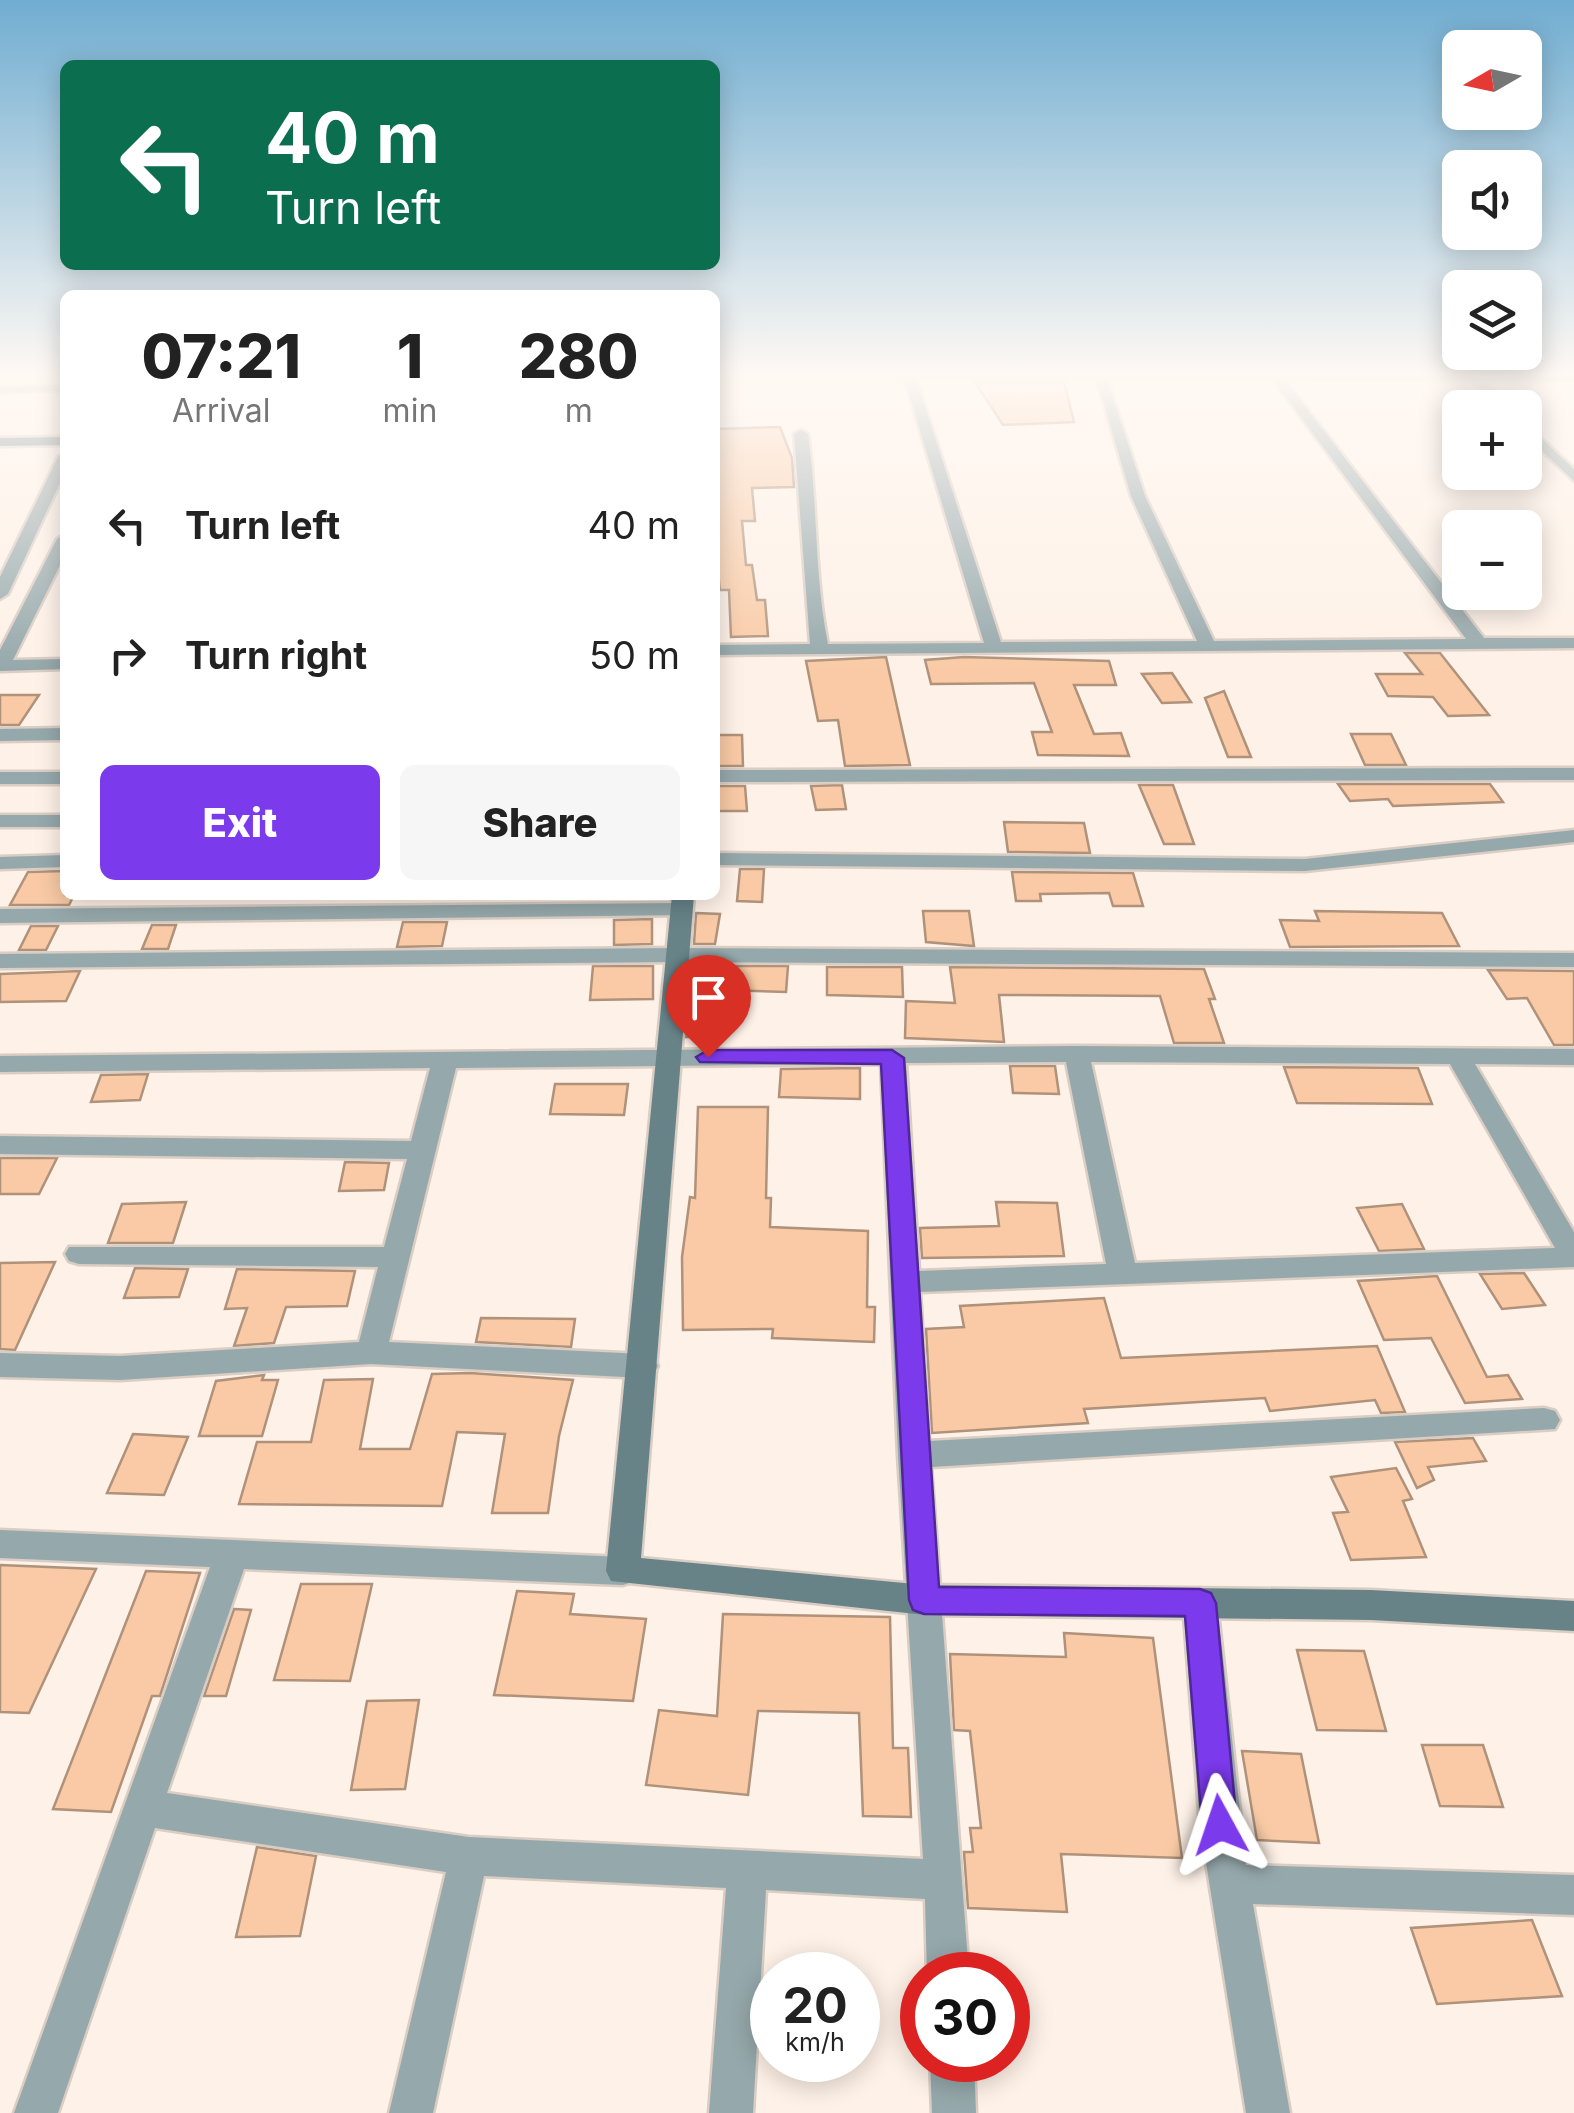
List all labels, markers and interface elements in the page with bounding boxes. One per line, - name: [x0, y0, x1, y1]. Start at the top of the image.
- north arrow: [1442, 30, 1542, 130]
- map controls: [1442, 30, 1542, 610]
- text: 40 m: [265, 95, 440, 180]
- icon: left: [100, 100, 230, 230]
- button: sound: [1442, 150, 1542, 250]
- text: Turn left: [265, 180, 441, 235]
- button: layers: [1442, 270, 1542, 370]
- text: 07:21: [142, 320, 301, 392]
- text: 1: [397, 320, 423, 392]
- text: 280: [519, 320, 638, 392]
- button: +: [1442, 390, 1542, 490]
- text: Arrival: [172, 391, 271, 430]
- text: min: [383, 391, 437, 430]
- text: m: [565, 391, 593, 430]
- icon: left: [100, 498, 155, 553]
- text: Turn left: [185, 502, 340, 548]
- text: 40 m: [588, 502, 680, 548]
- button: −: [1442, 510, 1542, 610]
- icon: right: [100, 628, 155, 683]
- text: Turn right: [185, 632, 367, 678]
- text: 50 m: [589, 632, 680, 678]
- button: Exit: [100, 765, 380, 880]
- button: Share: [400, 765, 680, 880]
- pin: [666, 955, 751, 1058]
- icon: arrive: [681, 970, 736, 1025]
- position arrow: [1168, 1773, 1272, 1877]
- speed limit sign: 30: [900, 1952, 1030, 2082]
- text: 20: [782, 1975, 848, 2035]
- text: km/h: [785, 2027, 845, 2057]

